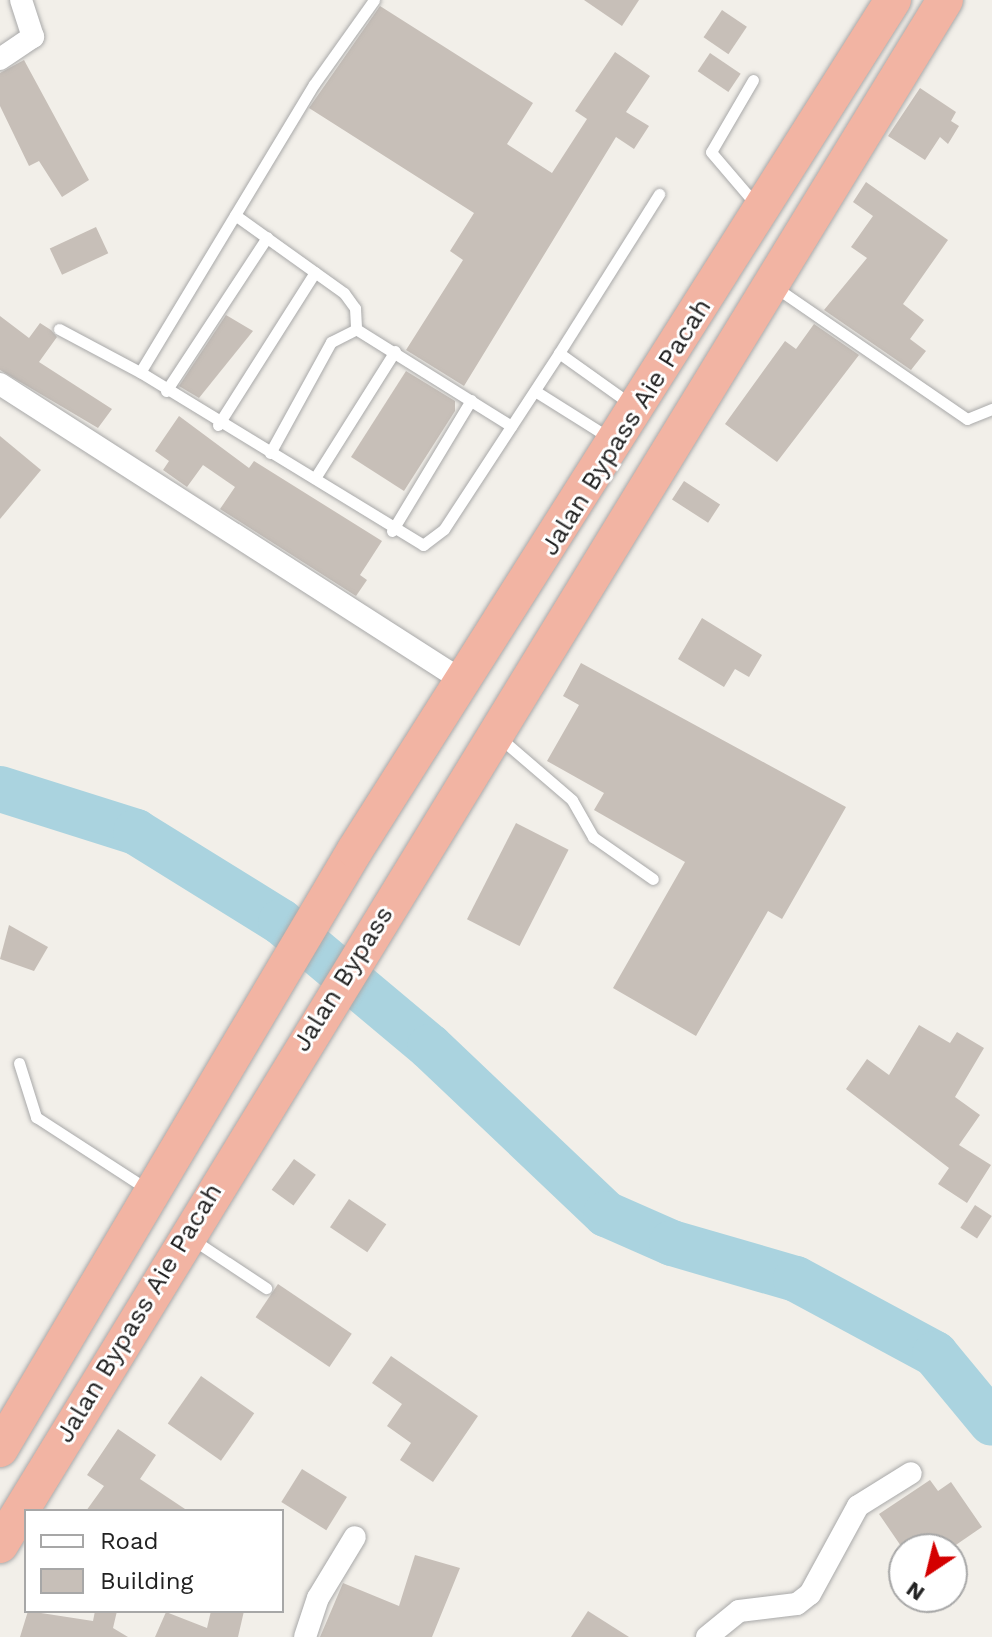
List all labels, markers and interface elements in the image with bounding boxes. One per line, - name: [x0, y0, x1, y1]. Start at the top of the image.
- street label: Jalan Bypass Aie Pacah: [534, 292, 718, 562]
- street label: Jalan Bypass: [286, 901, 400, 1057]
- street label: Jalan Bypass Aie Pacah: [49, 1177, 229, 1449]
- legend: [24, 1509, 284, 1613]
- text: Road: [100, 1527, 159, 1555]
- north arrow: [888, 1533, 968, 1613]
- text: Building: [100, 1567, 193, 1595]
- text: N: [901, 1577, 929, 1606]

